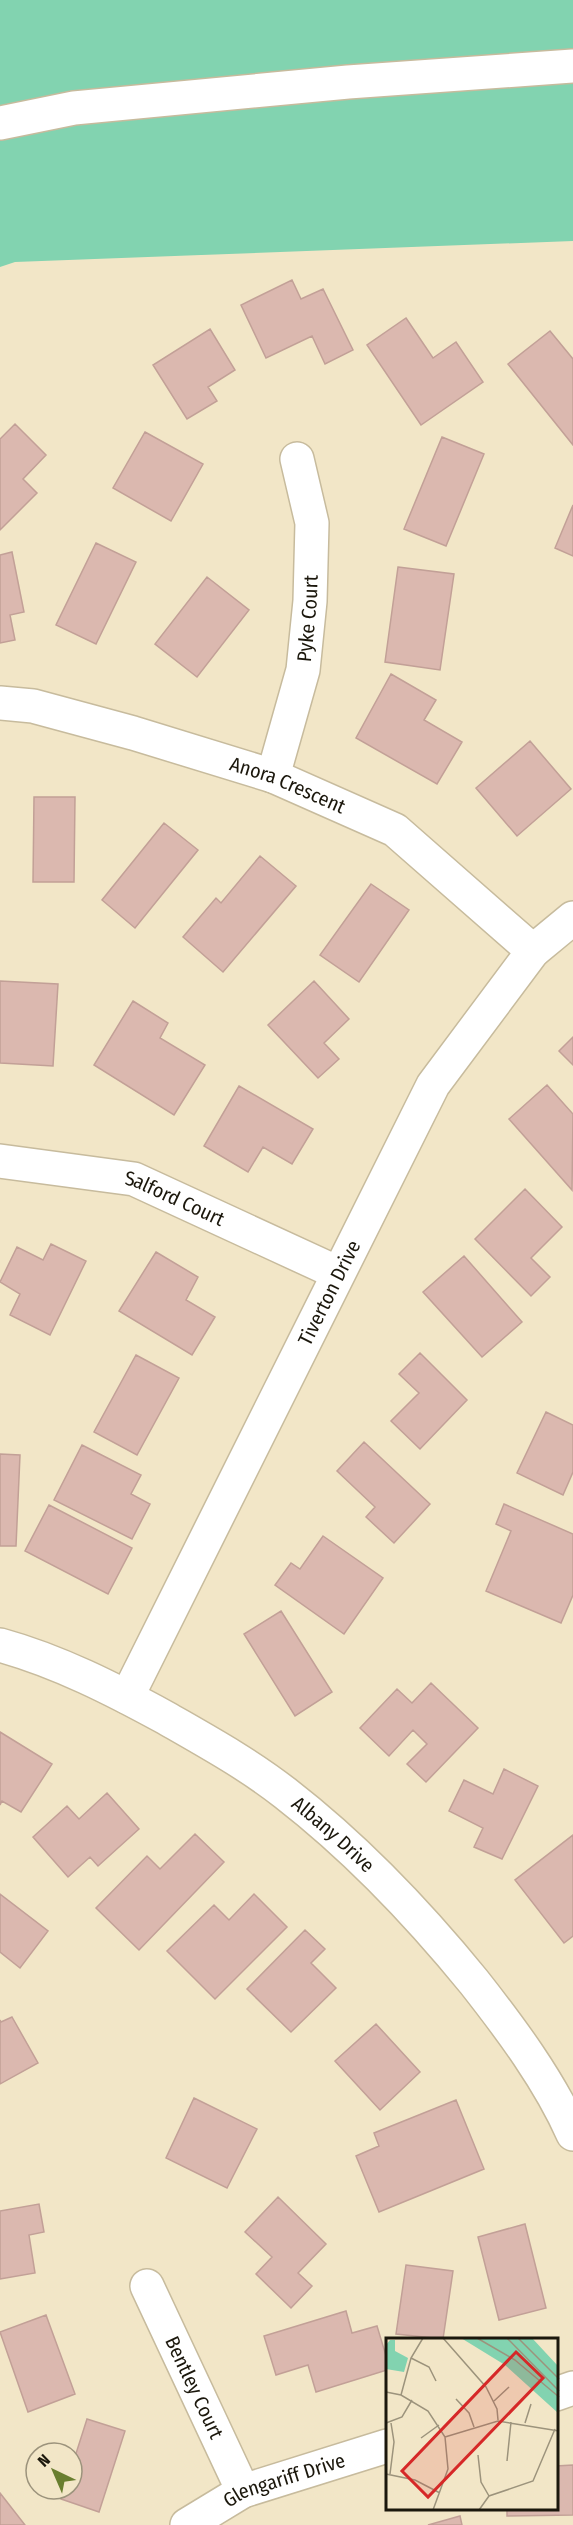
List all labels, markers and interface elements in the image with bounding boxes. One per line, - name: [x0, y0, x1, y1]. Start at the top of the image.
- street label: Pyke Court: [292, 574, 323, 663]
- street label: Anora Crescent: [227, 752, 350, 819]
- street label: Salford Court: [124, 1166, 229, 1231]
- street label: Tiverton Drive: [293, 1236, 365, 1349]
- street label: Albany Drive: [287, 1791, 380, 1877]
- street label: Bentley Court: [160, 2332, 229, 2443]
- inset map: [386, 2338, 558, 2510]
- north arrow: [24, 2441, 84, 2501]
- street label: Glengariff Drive: [219, 2448, 348, 2512]
- text: N: [34, 2450, 54, 2471]

